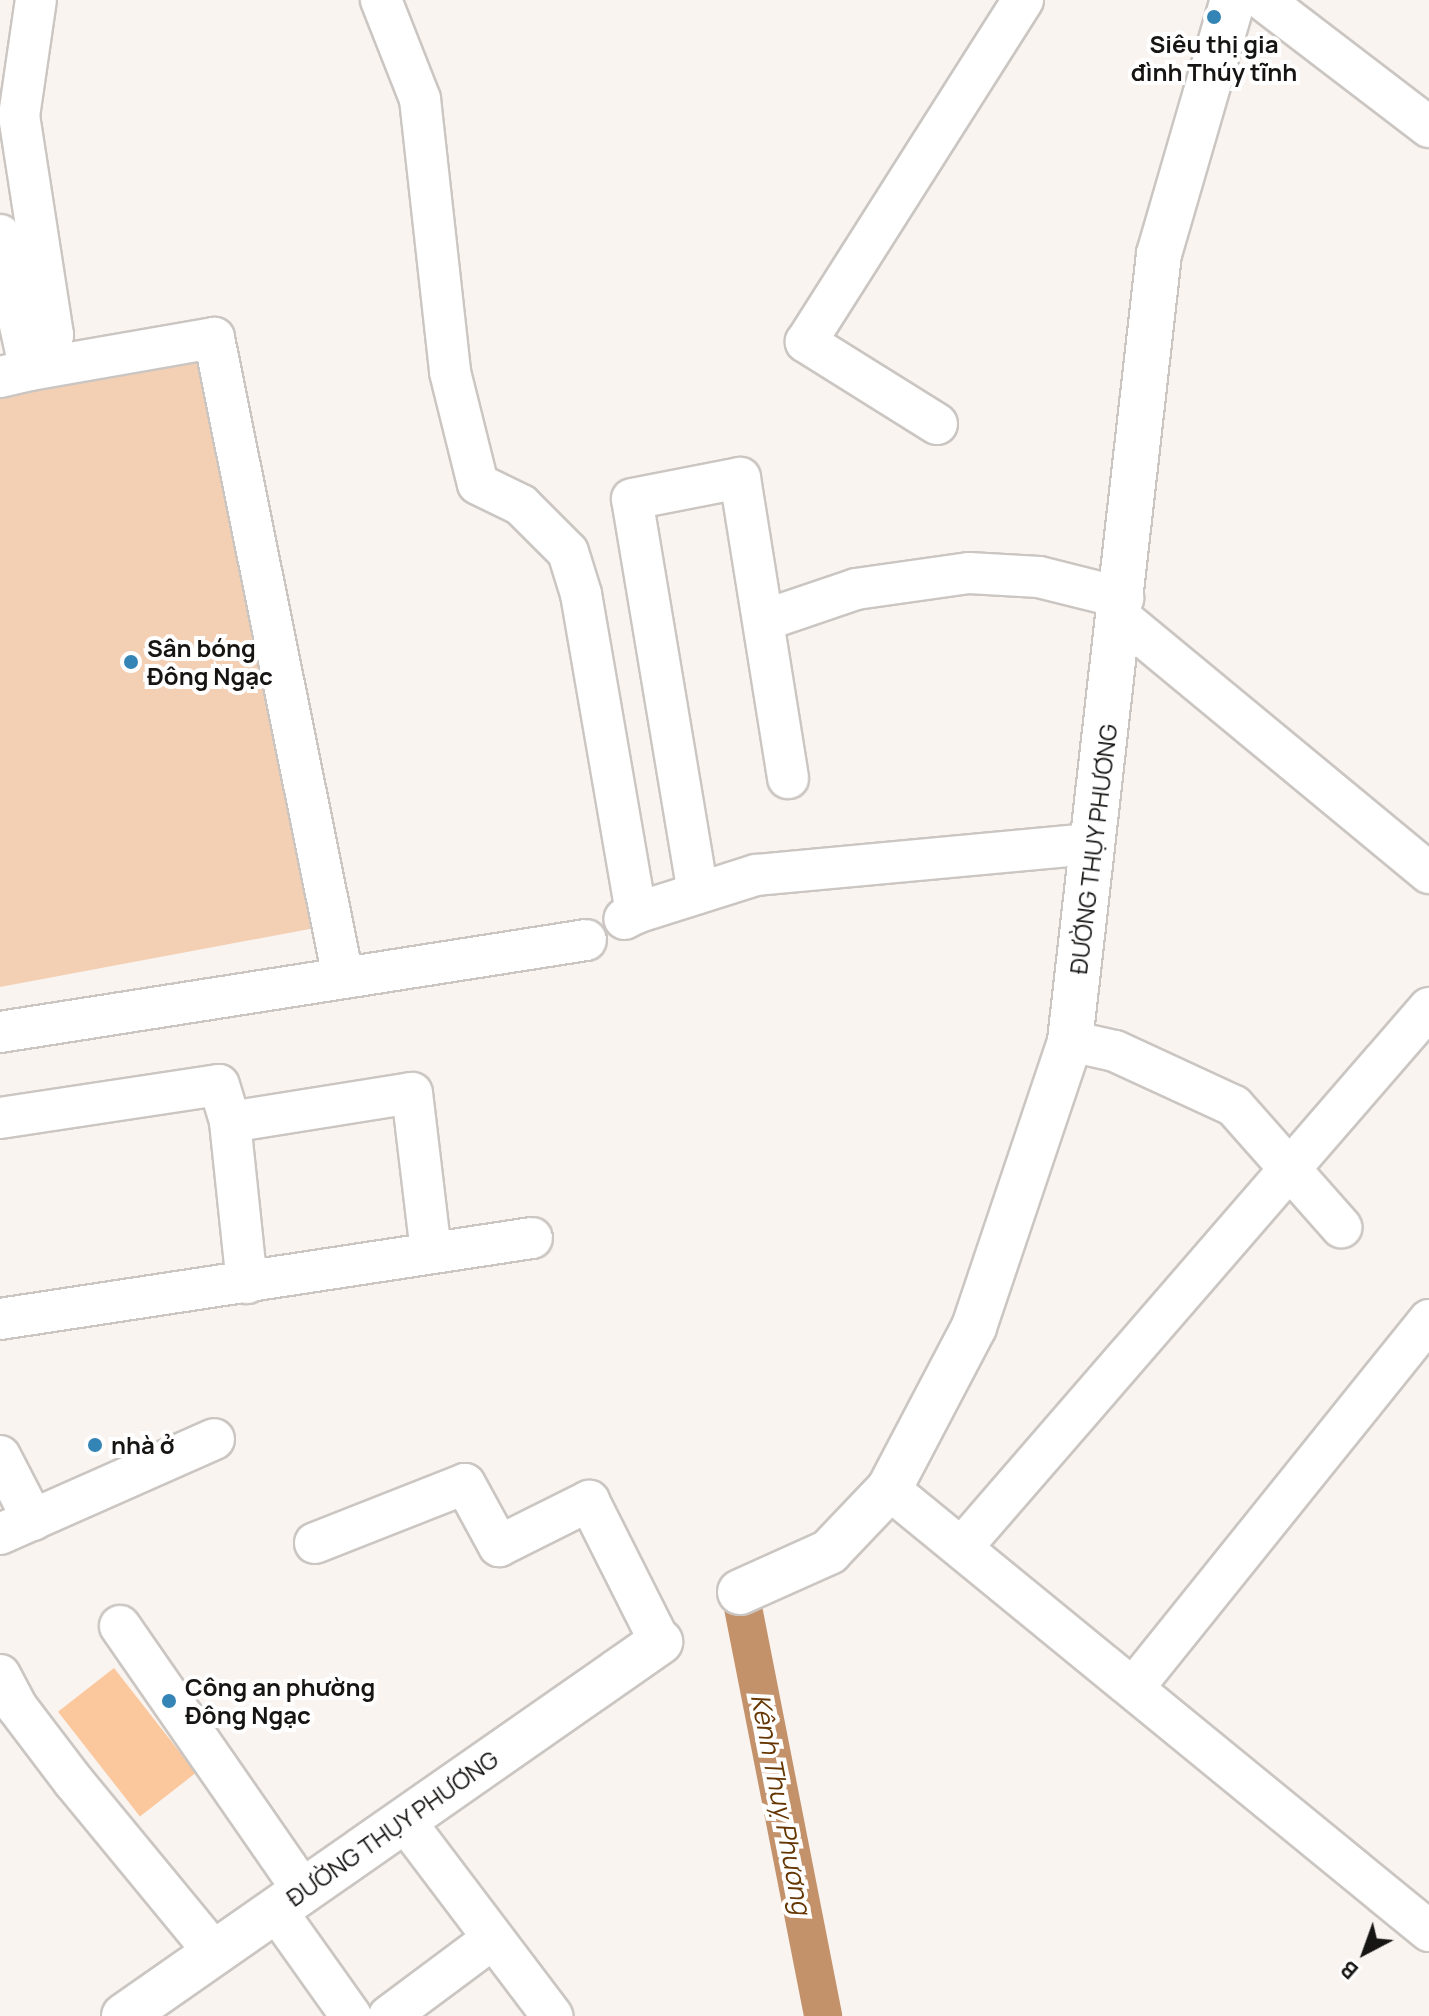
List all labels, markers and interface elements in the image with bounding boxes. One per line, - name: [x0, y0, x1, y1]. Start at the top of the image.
- marker: Siêu thị gia đình Thúy tĩnh: [1205, 8, 1223, 26]
- place label: Siêu thị gia đình Thúy tĩnh: [1131, 30, 1297, 86]
- place label: Sân bóng Đông Ngạc: [147, 634, 273, 690]
- marker: Sân bóng Đông Ngạc: [122, 653, 140, 671]
- street label: ĐƯỜNG THỤY PHƯƠNG: [1063, 722, 1123, 976]
- place label: nhà ở: [111, 1431, 174, 1459]
- marker: nhà ở: [86, 1436, 104, 1454]
- place label: Công an phường Đông Ngạc: [185, 1673, 375, 1729]
- water label: Kênh Thuỵ Phương: [744, 1691, 818, 1917]
- marker: Công an phường Đông Ngạc: [160, 1692, 178, 1710]
- street label: ĐƯỜNG THỤY PHƯƠNG: [280, 1744, 504, 1912]
- north arrow: [1325, 1912, 1405, 1992]
- text: B: [1334, 1954, 1364, 1986]

